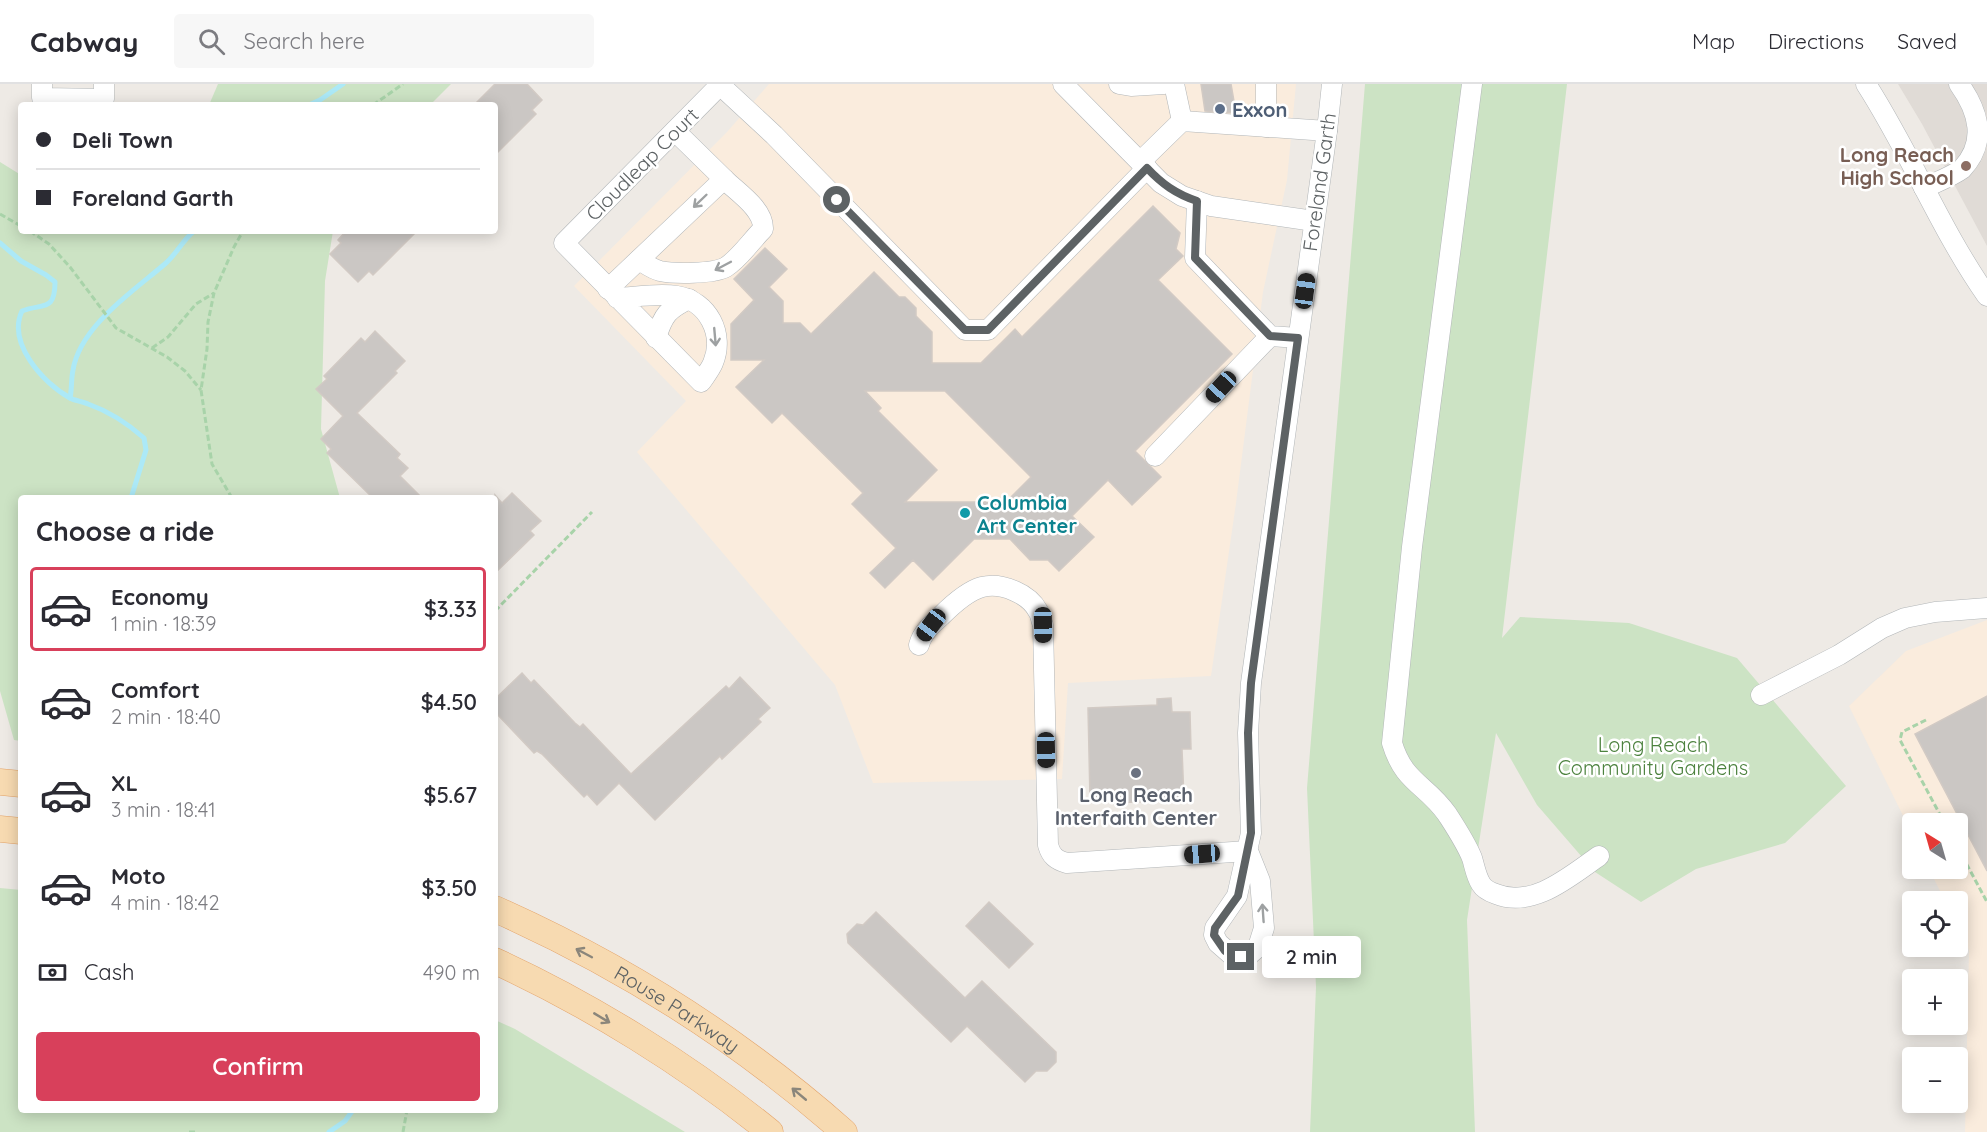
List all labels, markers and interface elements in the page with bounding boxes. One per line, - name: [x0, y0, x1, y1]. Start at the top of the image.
- search box: [174, 14, 594, 68]
- text: Cabway: [30, 24, 138, 59]
- icon: search: [195, 25, 228, 58]
- text: Search here: [243, 27, 365, 55]
- text: Map: [1692, 28, 1735, 54]
- text: Directions: [1768, 28, 1864, 54]
- text: Saved: [1897, 28, 1957, 54]
- place label: Exxon: [1232, 97, 1287, 122]
- street label: Cloudleap Court: [580, 102, 704, 226]
- marker: Exxon: [1213, 102, 1227, 116]
- street label: Foreland Garth: [1297, 111, 1341, 253]
- text: Deli Town: [72, 126, 173, 154]
- place label: Long Reach High School: [1840, 142, 1954, 190]
- marker: Long Reach High School: [1959, 159, 1973, 173]
- text: Foreland Garth: [72, 184, 234, 212]
- route start: [823, 186, 850, 213]
- one-way arrow: [692, 194, 707, 209]
- one-way arrow: [715, 260, 732, 272]
- car: [1294, 272, 1316, 310]
- one-way arrow: [710, 326, 721, 346]
- car: [1202, 368, 1240, 406]
- place label: Columbia Art Center: [977, 490, 1077, 538]
- marker: Columbia Art Center: [958, 506, 972, 520]
- text: Choose a ride: [36, 514, 214, 548]
- icon: car: [39, 582, 93, 636]
- text: Economy: [111, 583, 209, 611]
- text: $3.33: [424, 595, 477, 623]
- car: [913, 605, 949, 645]
- car: [1034, 607, 1052, 643]
- text: 1 min · 18:39: [111, 611, 216, 636]
- icon: car: [39, 675, 93, 729]
- text: Comfort: [111, 676, 200, 704]
- text: $4.50: [421, 688, 477, 716]
- text: 2 min · 18:40: [111, 704, 221, 729]
- car: [1037, 732, 1055, 768]
- park label: Long Reach Community Gardens: [1558, 732, 1748, 780]
- marker: Long Reach Interfaith Center: [1129, 766, 1143, 780]
- icon: car: [39, 768, 93, 822]
- text: XL: [111, 769, 138, 797]
- text: $5.67: [424, 781, 477, 809]
- place label: Long Reach Interfaith Center: [1055, 782, 1217, 830]
- text: 3 min · 18:41: [111, 797, 216, 822]
- north arrow: [1902, 813, 1968, 879]
- map controls: [1902, 813, 1968, 1113]
- car: [1183, 844, 1221, 864]
- icon: car: [39, 861, 93, 915]
- text: Moto: [111, 862, 165, 890]
- text: $3.50: [422, 874, 477, 902]
- text: 4 min · 18:42: [111, 890, 219, 915]
- button: locate: [1902, 891, 1968, 957]
- one-way arrow: [1257, 904, 1268, 924]
- callout: 2 min: [1262, 936, 1361, 978]
- route end: [1227, 943, 1254, 970]
- text: 2 min: [1286, 944, 1337, 969]
- one-way arrow: [576, 947, 593, 959]
- icon: cash: [36, 956, 69, 989]
- text: Cash: [84, 958, 135, 986]
- street label: Rouse Parkway: [610, 959, 745, 1058]
- text: 490 m: [423, 960, 480, 985]
- button: +: [1902, 969, 1968, 1035]
- one-way arrow: [593, 1013, 610, 1025]
- button: Confirm: [36, 1032, 480, 1101]
- button: −: [1902, 1047, 1968, 1113]
- one-way arrow: [791, 1088, 807, 1101]

